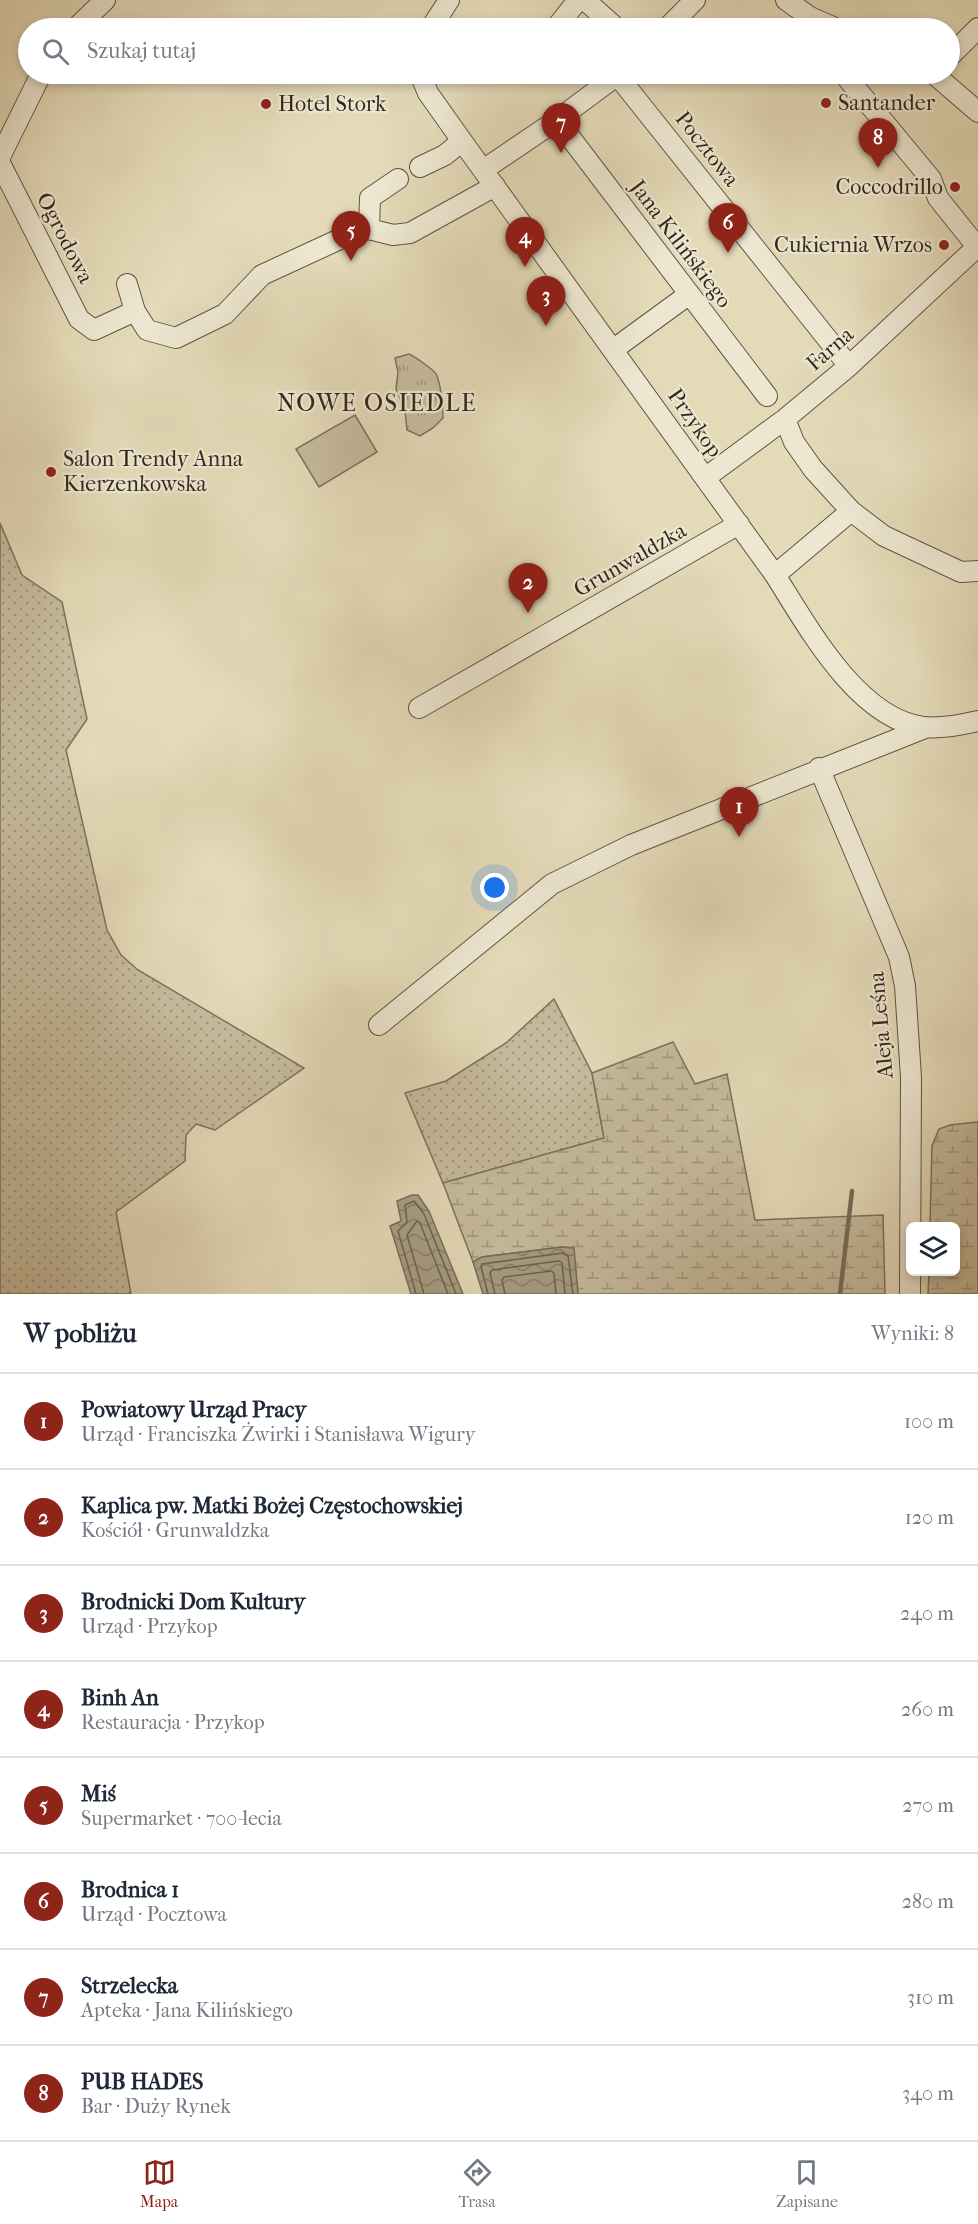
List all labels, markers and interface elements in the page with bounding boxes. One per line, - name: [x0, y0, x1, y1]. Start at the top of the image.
- search box: [18, 18, 960, 84]
- icon: search: [39, 35, 72, 68]
- text: Szukaj tutaj: [87, 38, 196, 64]
- place label: Santander: [838, 90, 936, 116]
- place label: Hotel Stork: [278, 91, 387, 117]
- marker: Santander: [819, 96, 833, 110]
- marker: Hotel Stork: [259, 97, 273, 111]
- pin: 7: [542, 104, 580, 153]
- street label: Pocztowa: [670, 106, 745, 192]
- pin: 8: [858, 118, 898, 168]
- street label: Jana Kilińskiego: [623, 173, 737, 313]
- place label: Coccodrillo: [835, 174, 943, 200]
- marker: Coccodrillo: [948, 180, 962, 194]
- street label: Ogrodowa: [31, 188, 99, 289]
- pin: 6: [708, 204, 748, 253]
- pin: 5: [332, 212, 370, 261]
- pin: 4: [506, 218, 544, 267]
- place label: Cukiernia Wrzos: [774, 232, 932, 258]
- marker: Cukiernia Wrzos: [937, 238, 951, 252]
- pin: 3: [526, 276, 566, 326]
- street label: Farna: [801, 321, 860, 377]
- street label: Przykop: [662, 384, 728, 462]
- district label: NOWE OSIEDLE: [277, 389, 477, 417]
- place label: Salon Trendy Anna Kierzenkowska: [63, 446, 244, 497]
- marker: Salon Trendy Anna Kierzenkowska: [44, 465, 58, 479]
- street label: Grunwaldzka: [569, 517, 691, 603]
- pin: 2: [508, 564, 548, 613]
- pin: 1: [720, 788, 758, 837]
- your location: [480, 873, 509, 902]
- street label: Aleja Leśna: [863, 970, 899, 1080]
- map controls: [906, 1222, 960, 1276]
- button: layers: [906, 1222, 960, 1276]
- text: W pobliżu: [24, 1318, 137, 1349]
- text: Wyniki: 8: [871, 1322, 954, 1345]
- text: Powiatowy Urząd Pracy: [81, 1397, 306, 1423]
- text: 1: [40, 1410, 47, 1433]
- text: 100 m: [904, 1410, 954, 1433]
- text: Urząd · Franciszka Żwirki i Stanisława Wigury: [81, 1423, 475, 1446]
- text: Kaplica pw. Matki Bożej Częstochowskiej: [81, 1493, 463, 1519]
- text: 2: [38, 1506, 49, 1529]
- text: 120 m: [905, 1506, 954, 1529]
- text: Kościół · Grunwaldzka: [81, 1519, 269, 1542]
- text: Brodnicki Dom Kultury: [81, 1589, 305, 1615]
- text: 3: [39, 1602, 48, 1625]
- text: 240 m: [900, 1602, 954, 1625]
- text: Urząd · Przykop: [81, 1615, 218, 1638]
- text: Binh An: [81, 1685, 159, 1711]
- text: 4: [38, 1698, 49, 1721]
- text: 260 m: [901, 1698, 954, 1721]
- text: Restauracja · Przykop: [81, 1711, 265, 1734]
- text: Miś: [81, 1781, 116, 1807]
- text: 5: [39, 1794, 48, 1817]
- text: 270 m: [902, 1794, 954, 1817]
- text: Supermarket · 700-lecia: [81, 1807, 282, 1830]
- text: Brodnica 1: [81, 1877, 179, 1903]
- text: 6: [38, 1890, 49, 1913]
- text: 280 m: [902, 1890, 954, 1913]
- text: Urząd · Pocztowa: [81, 1903, 227, 1926]
- text: Strzelecka: [81, 1973, 178, 1999]
- text: 7: [39, 1986, 48, 2009]
- text: 310 m: [907, 1986, 954, 2009]
- text: Apteka · Jana Kilińskiego: [81, 1999, 293, 2022]
- text: PUB HADES: [81, 2069, 203, 2095]
- text: 8: [38, 2082, 49, 2105]
- text: 340 m: [902, 2082, 954, 2105]
- text: Bar · Duży Rynek: [81, 2095, 231, 2118]
- tab: Mapa: [140, 2156, 178, 2211]
- tab: Trasa: [458, 2156, 496, 2211]
- tab: Zapisane: [776, 2156, 838, 2211]

